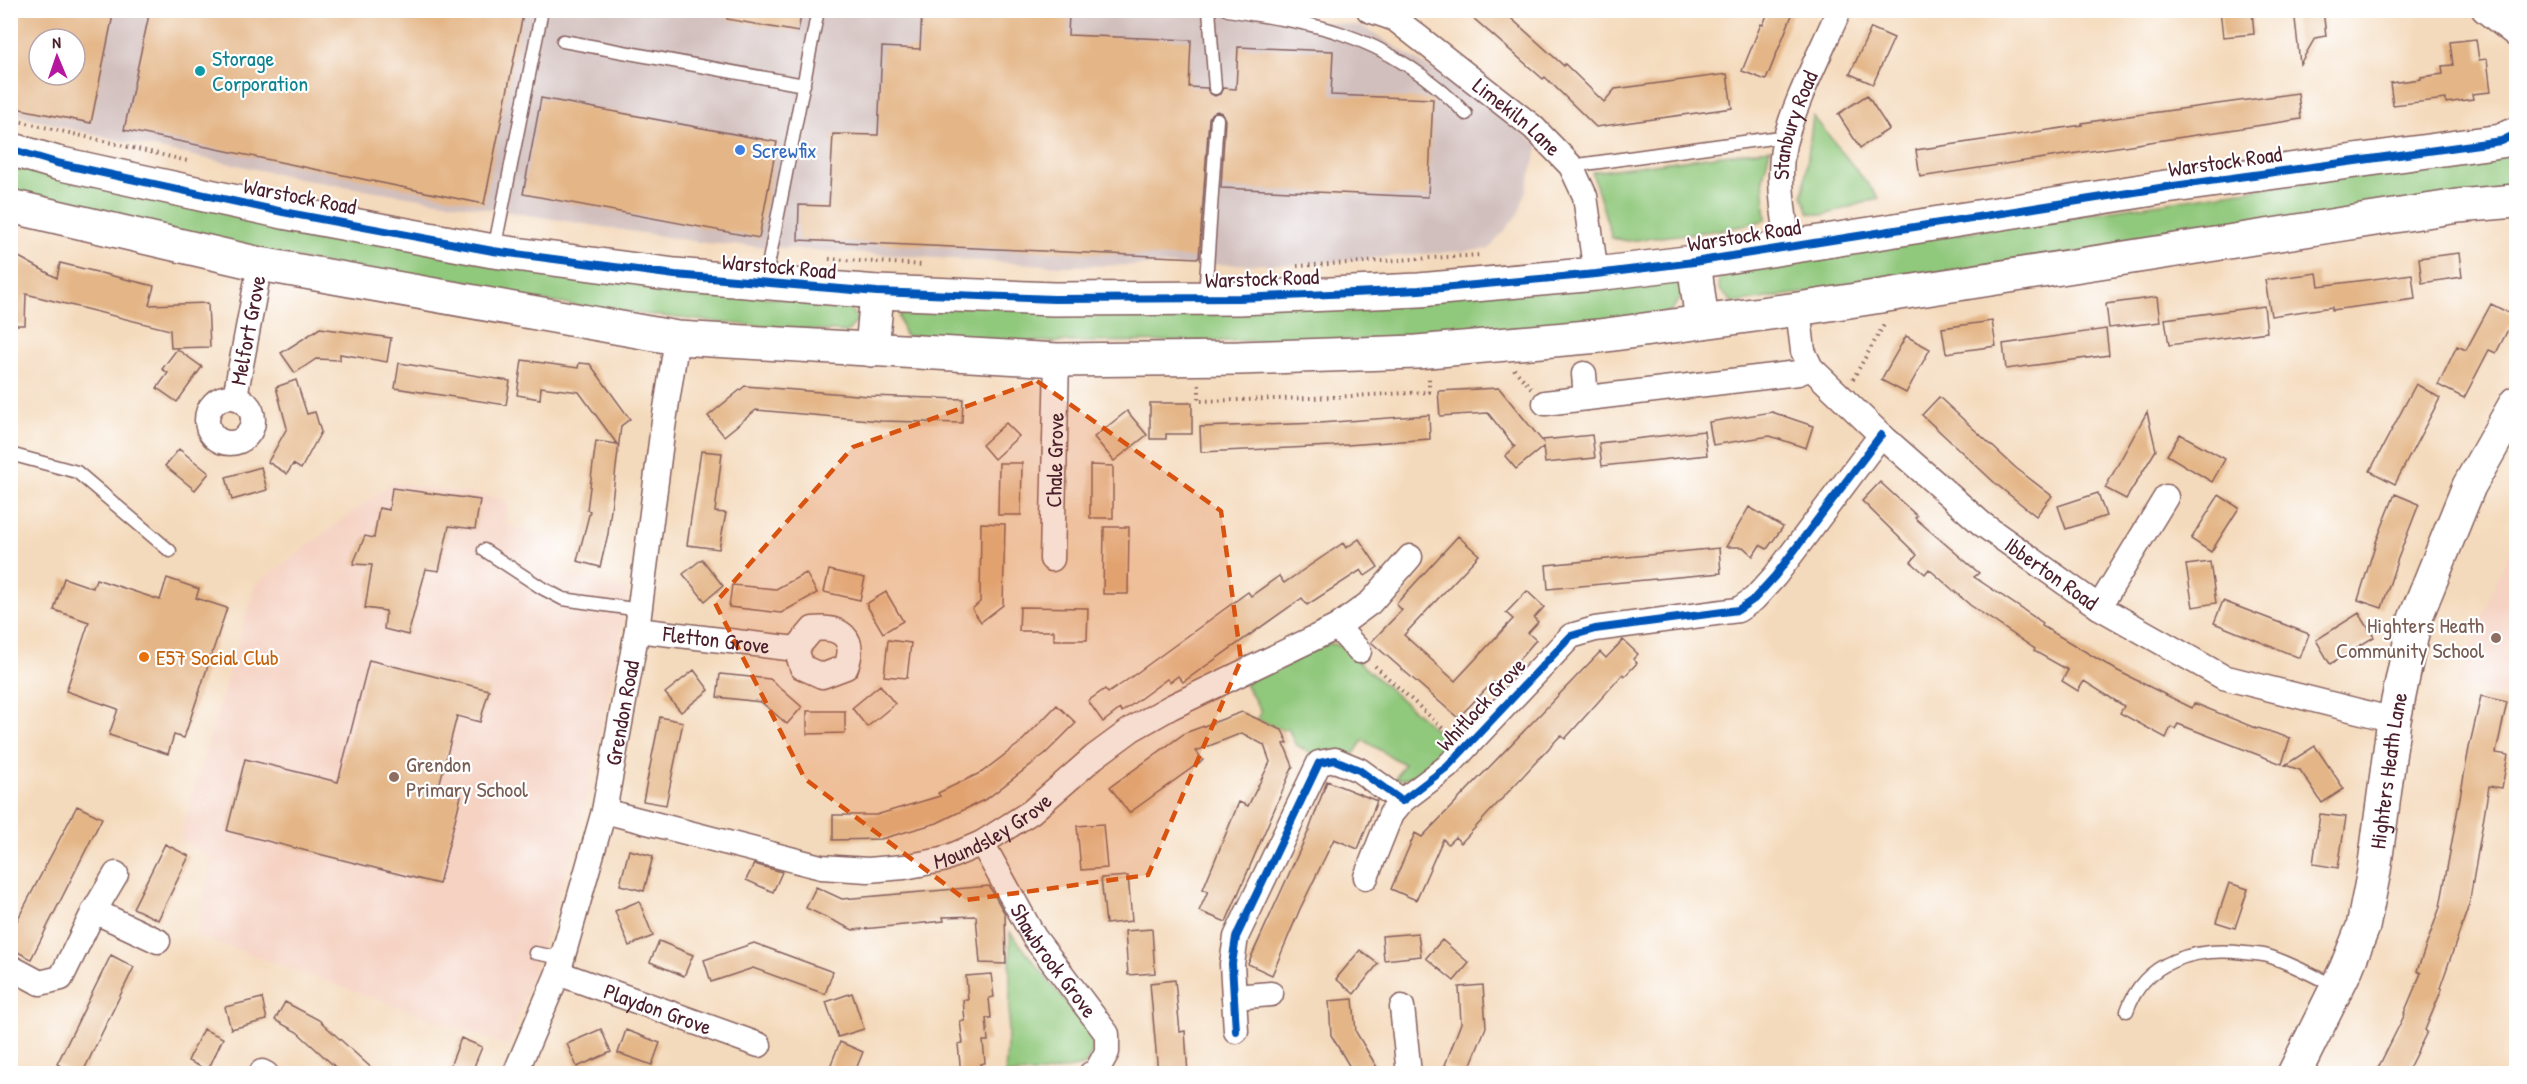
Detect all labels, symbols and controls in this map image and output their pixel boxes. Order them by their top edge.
north arrow [27,27,87,87]
text: N [52,31,62,53]
place label: Storage Corporation [212,43,308,98]
marker: Storage Corporation [193,64,207,78]
street label: Stanbury Road [1766,66,1825,180]
street label: Limekiln Lane [1467,71,1568,163]
place label: Screwfix [752,135,817,165]
street label: Warstock Road [2166,138,2284,184]
marker: Screwfix [733,143,747,157]
street label: Warstock Road [241,170,359,222]
street label: Warstock Road [1685,211,1803,259]
street label: Warstock Road [721,246,838,286]
street label: Warstock Road [1204,261,1320,295]
street label: Melfort Grove [223,273,273,388]
street label: Chale Grove [1038,412,1071,508]
street label: Ibberton Road [1999,530,2105,617]
place label: Highters Heath Community School [2336,610,2484,665]
street label: Fletton Grove [660,618,772,661]
marker: Highters Heath Community School [2489,631,2503,645]
place label: E57 Social Club [156,642,279,672]
marker: E57 Social Club [137,650,151,664]
street label: Whitlock Grove [1430,650,1532,757]
street label: Grendon Road [598,657,646,768]
street label: Highters Heath Lane [2362,689,2414,851]
place label: Grendon Primary School [406,749,528,804]
marker: Grendon Primary School [387,770,401,784]
street label: Moundsley Grove [931,786,1058,876]
street label: Shawbrook Grove [1003,898,1105,1024]
street label: Playdon Grove [600,976,716,1042]

